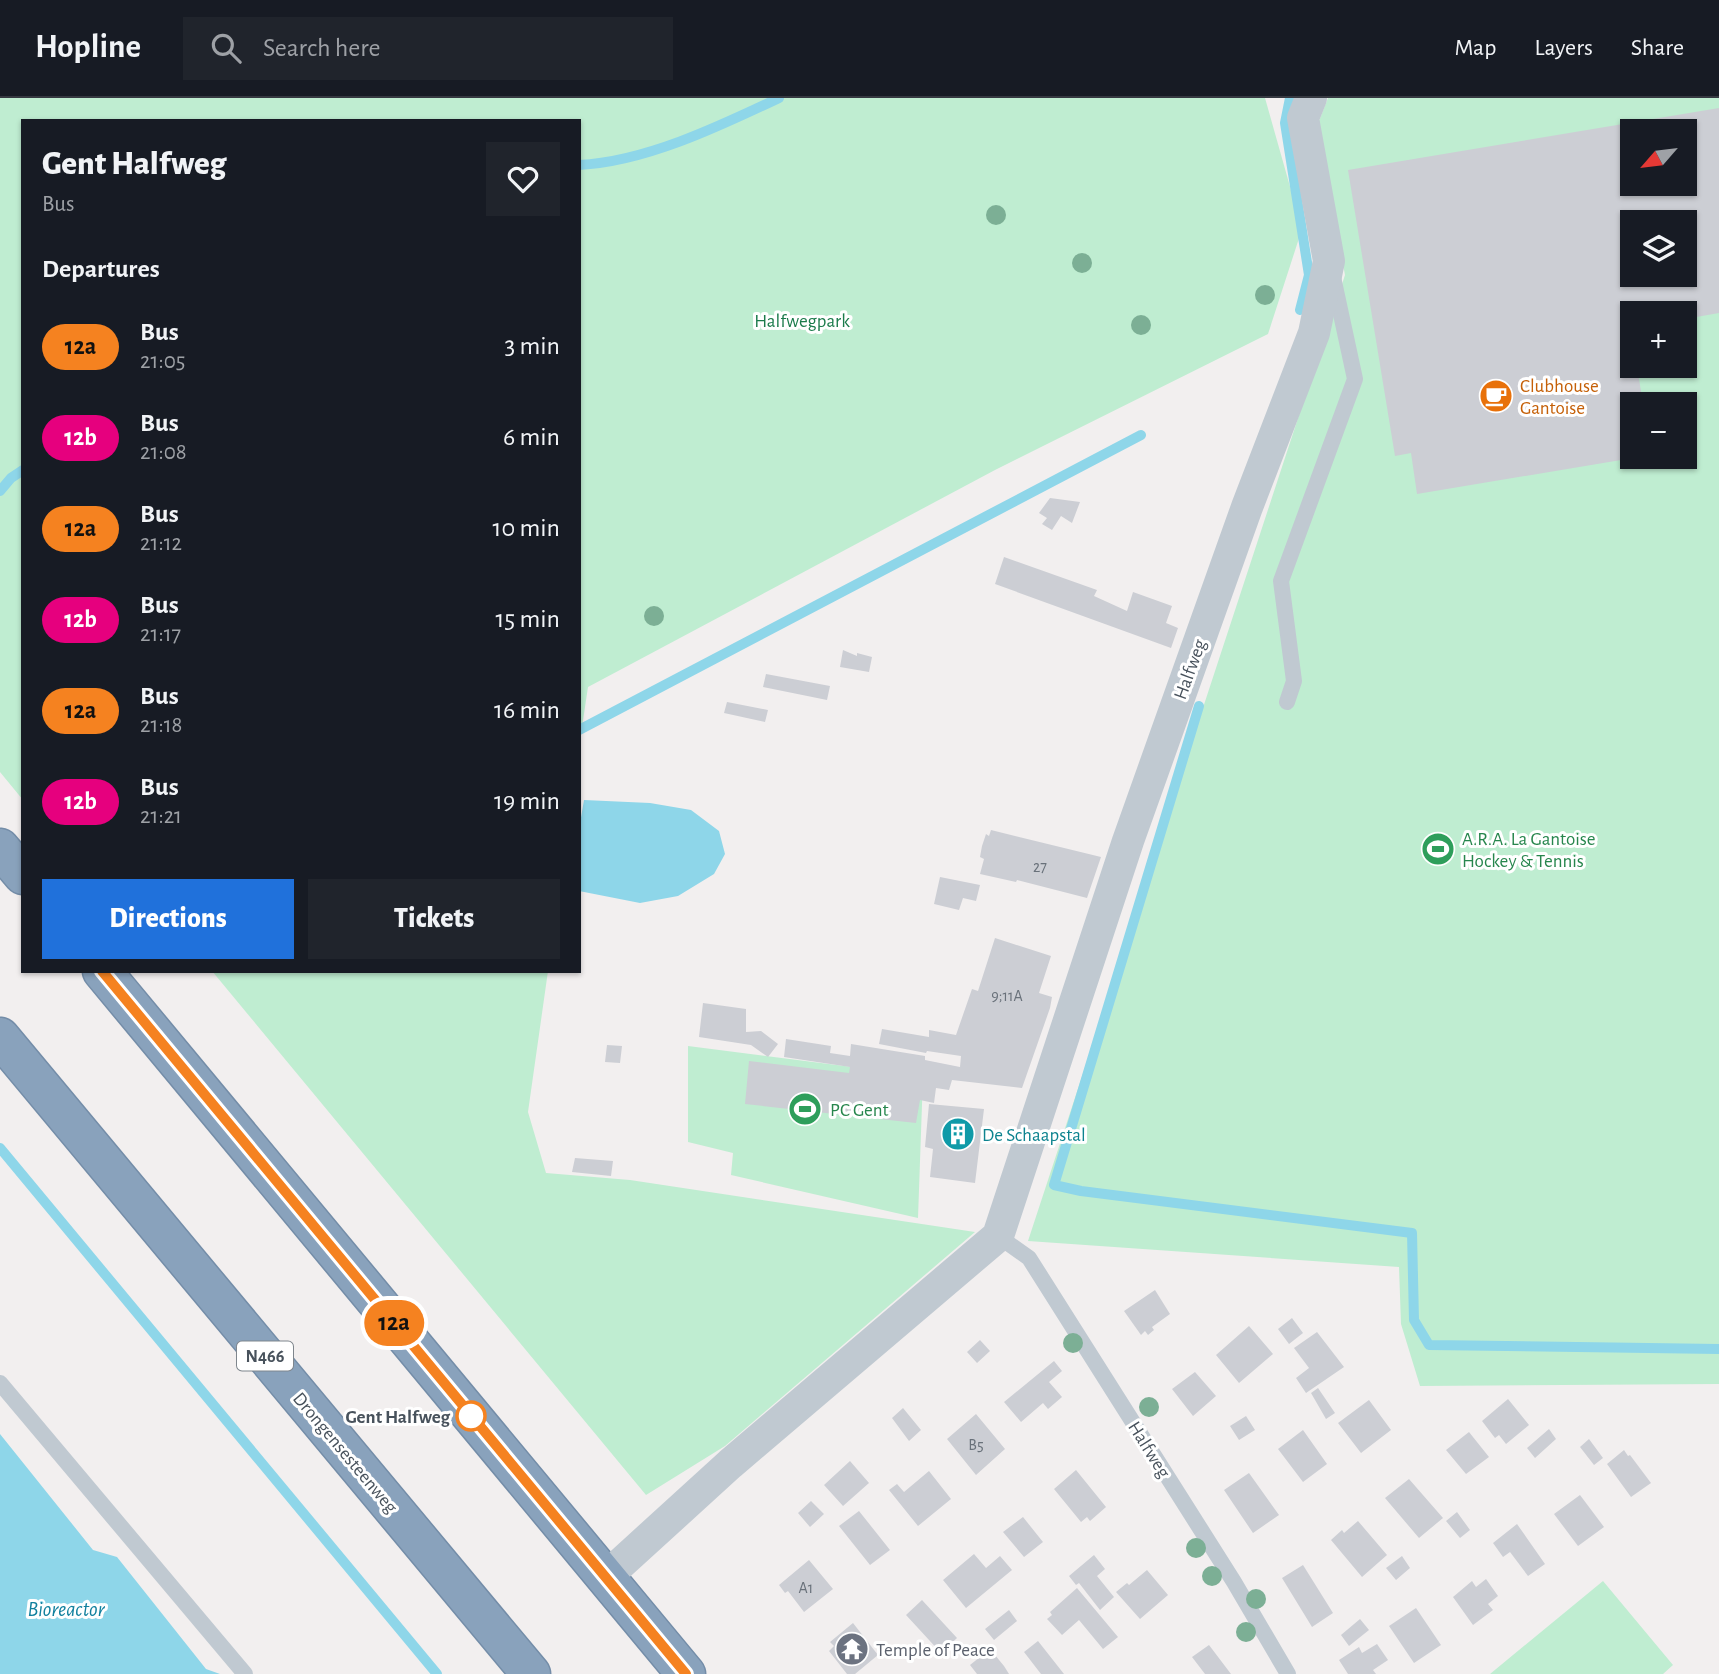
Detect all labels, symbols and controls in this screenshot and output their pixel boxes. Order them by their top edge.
search box [183,17,673,80]
icon: search [207,29,245,67]
text: Hopline [35,31,141,64]
text: Search here [263,35,381,61]
text: Map [1454,36,1496,60]
text: Layers [1534,36,1593,60]
text: Share [1631,36,1684,60]
north arrow [1620,119,1698,196]
map controls [1620,119,1697,469]
button: heart [486,142,560,216]
text: Gent Halfweg [42,148,226,181]
text: Bus [42,193,75,216]
button: layers [1620,210,1697,287]
text: Departures [42,256,160,282]
button: + [1620,301,1697,378]
park label: Halfwegpark [754,312,850,331]
text: Bus [140,319,179,345]
text: 3 min [504,333,560,359]
text: 12a [65,335,96,359]
text: 21:05 [140,350,185,373]
cafe icon: Clubhouse Gantoise [1477,377,1515,415]
place label: Clubhouse Gantoise [1520,377,1599,418]
button: − [1620,392,1697,469]
text: Bus [140,410,179,436]
text: 6 min [503,424,560,450]
text: 12b [64,426,97,450]
text: 21:08 [140,441,187,464]
text: Bus [140,501,179,527]
text: 10 min [493,515,560,541]
text: 12a [65,517,96,541]
text: 21:12 [140,532,182,555]
text: Bus [140,592,179,618]
text: 15 min [495,606,560,632]
text: 12b [64,608,97,632]
text: 21:17 [140,623,181,646]
street label: Halfweg [1171,636,1210,702]
text: Bus [140,683,179,709]
text: 16 min [494,697,560,723]
text: 12a [65,699,96,723]
text: 21:18 [140,714,182,737]
text: Bus [140,774,179,800]
text: 19 min [494,788,560,814]
text: 12b [64,790,97,814]
text: 21:21 [140,805,182,828]
sports icon: A.R.A. La Gantoise Hockey & Tennis [1419,830,1457,868]
place label: A.R.A. La Gantoise Hockey & Tennis [1462,830,1596,871]
house number: 27 [1033,859,1047,875]
button: Directions [42,879,294,959]
button: Tickets [308,879,560,959]
house number: 9;11A [991,988,1023,1004]
sports icon: PC Gent [786,1090,824,1128]
place label: PC Gent [830,1101,889,1120]
building icon: De Schaapstal [939,1115,977,1153]
place label: De Schaapstal [982,1126,1086,1145]
line badge: 12a [354,1300,434,1346]
text: 12a [378,1311,410,1335]
road number: N466 [237,1342,293,1371]
street label: Drongensesteenweg [289,1389,401,1518]
marker: Gent Halfweg [456,1401,486,1431]
place label: Gent Halfweg [346,1408,450,1427]
street label: Halfweg [1124,1418,1174,1482]
house number: B5 [968,1437,984,1453]
house number: A1 [799,1580,813,1596]
water label: Bioreactor [27,1599,106,1620]
temple icon: Temple of Peace [833,1630,871,1668]
place label: Temple of Peace [876,1641,995,1660]

